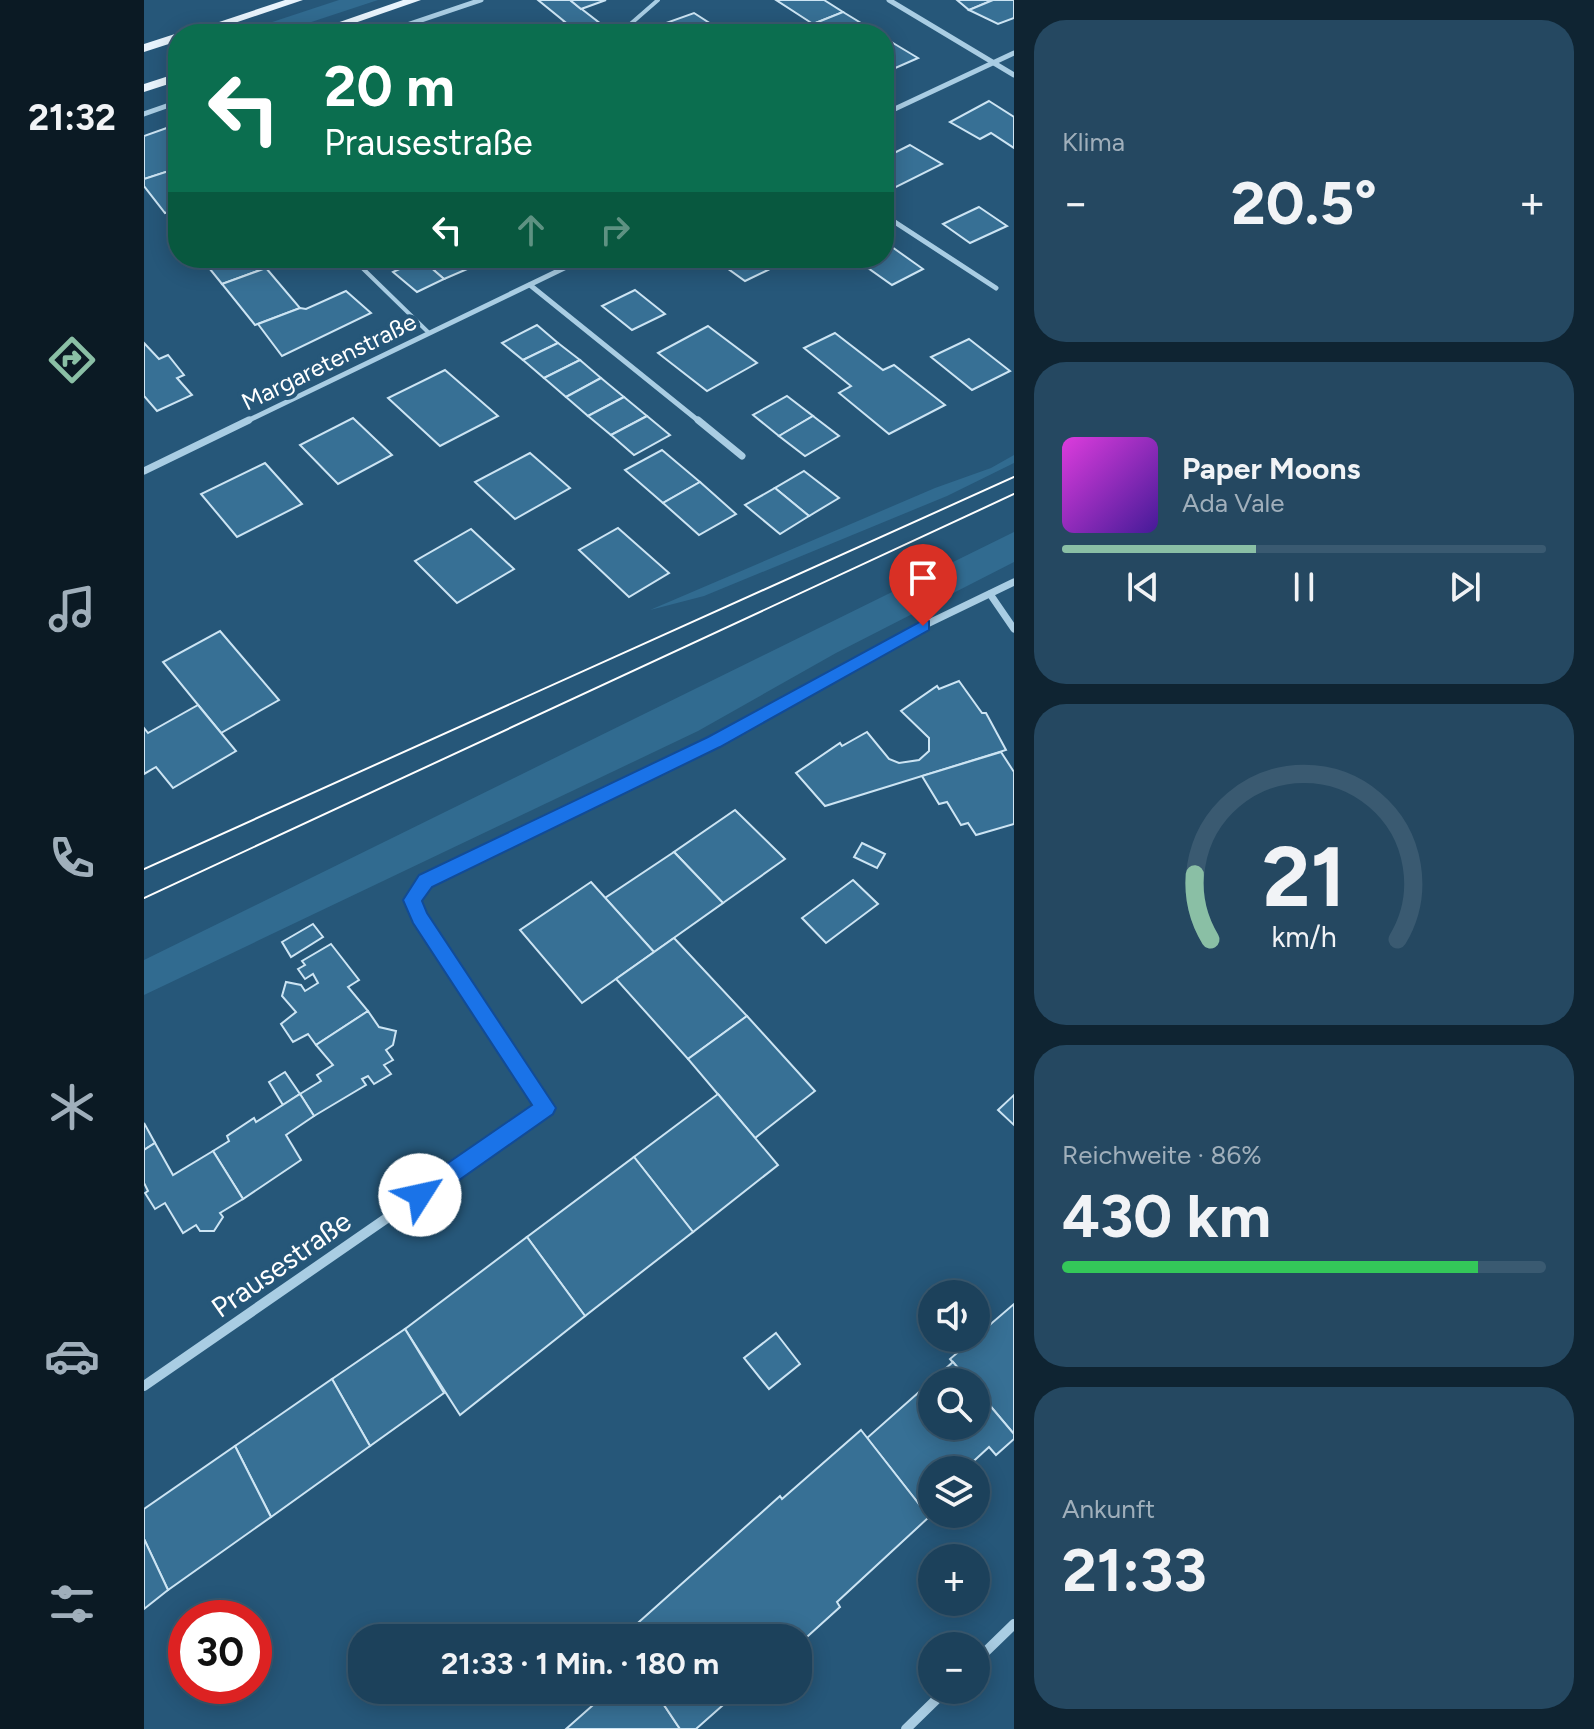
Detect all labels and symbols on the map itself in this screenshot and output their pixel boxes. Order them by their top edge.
street label: Margaretenstraße [237,307,421,416]
pin [889,544,957,626]
position arrow [378,1153,462,1237]
street label: Prausestraße [205,1204,357,1324]
speed limit sign: 30 [168,1600,272,1704]

